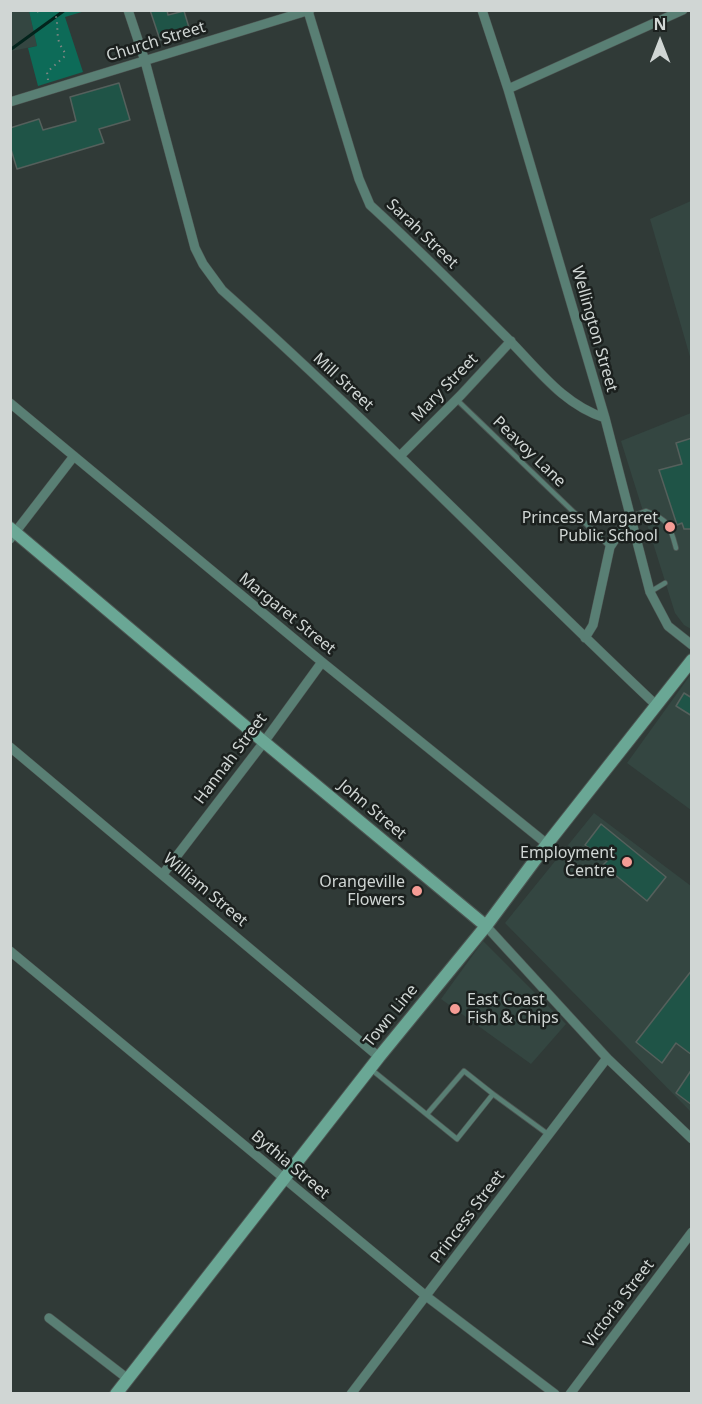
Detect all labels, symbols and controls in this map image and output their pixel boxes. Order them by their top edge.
north arrow [630,12,690,72]
text: N [653,13,667,35]
street label: Church Street [104,18,208,66]
street label: Sarah Street [382,195,462,273]
street label: Wellington Street [567,264,621,394]
street label: Mill Street [309,349,377,415]
street label: Mary Street [408,350,482,426]
street label: Peavoy Lane [489,413,569,491]
place label: Princess Margaret Public School [522,508,658,546]
marker: Princess Margaret Public School [663,520,677,534]
street label: Margaret Street [235,569,339,659]
street label: Hannah Street [191,710,271,808]
street label: John Street [334,776,410,844]
place label: Employment Centre [520,843,615,881]
street label: William Street [159,849,251,931]
marker: Employment Centre [620,855,634,869]
place label: Orangeville Flowers [319,872,405,910]
marker: Orangeville Flowers [410,884,424,898]
street label: Town Line [360,981,422,1051]
place label: East Coast Fish & Chips [467,990,559,1028]
marker: East Coast Fish & Chips [448,1002,462,1016]
street label: Bythia Street [247,1127,333,1203]
street label: Princess Street [427,1167,509,1267]
street label: Victoria Street [580,1256,658,1352]

